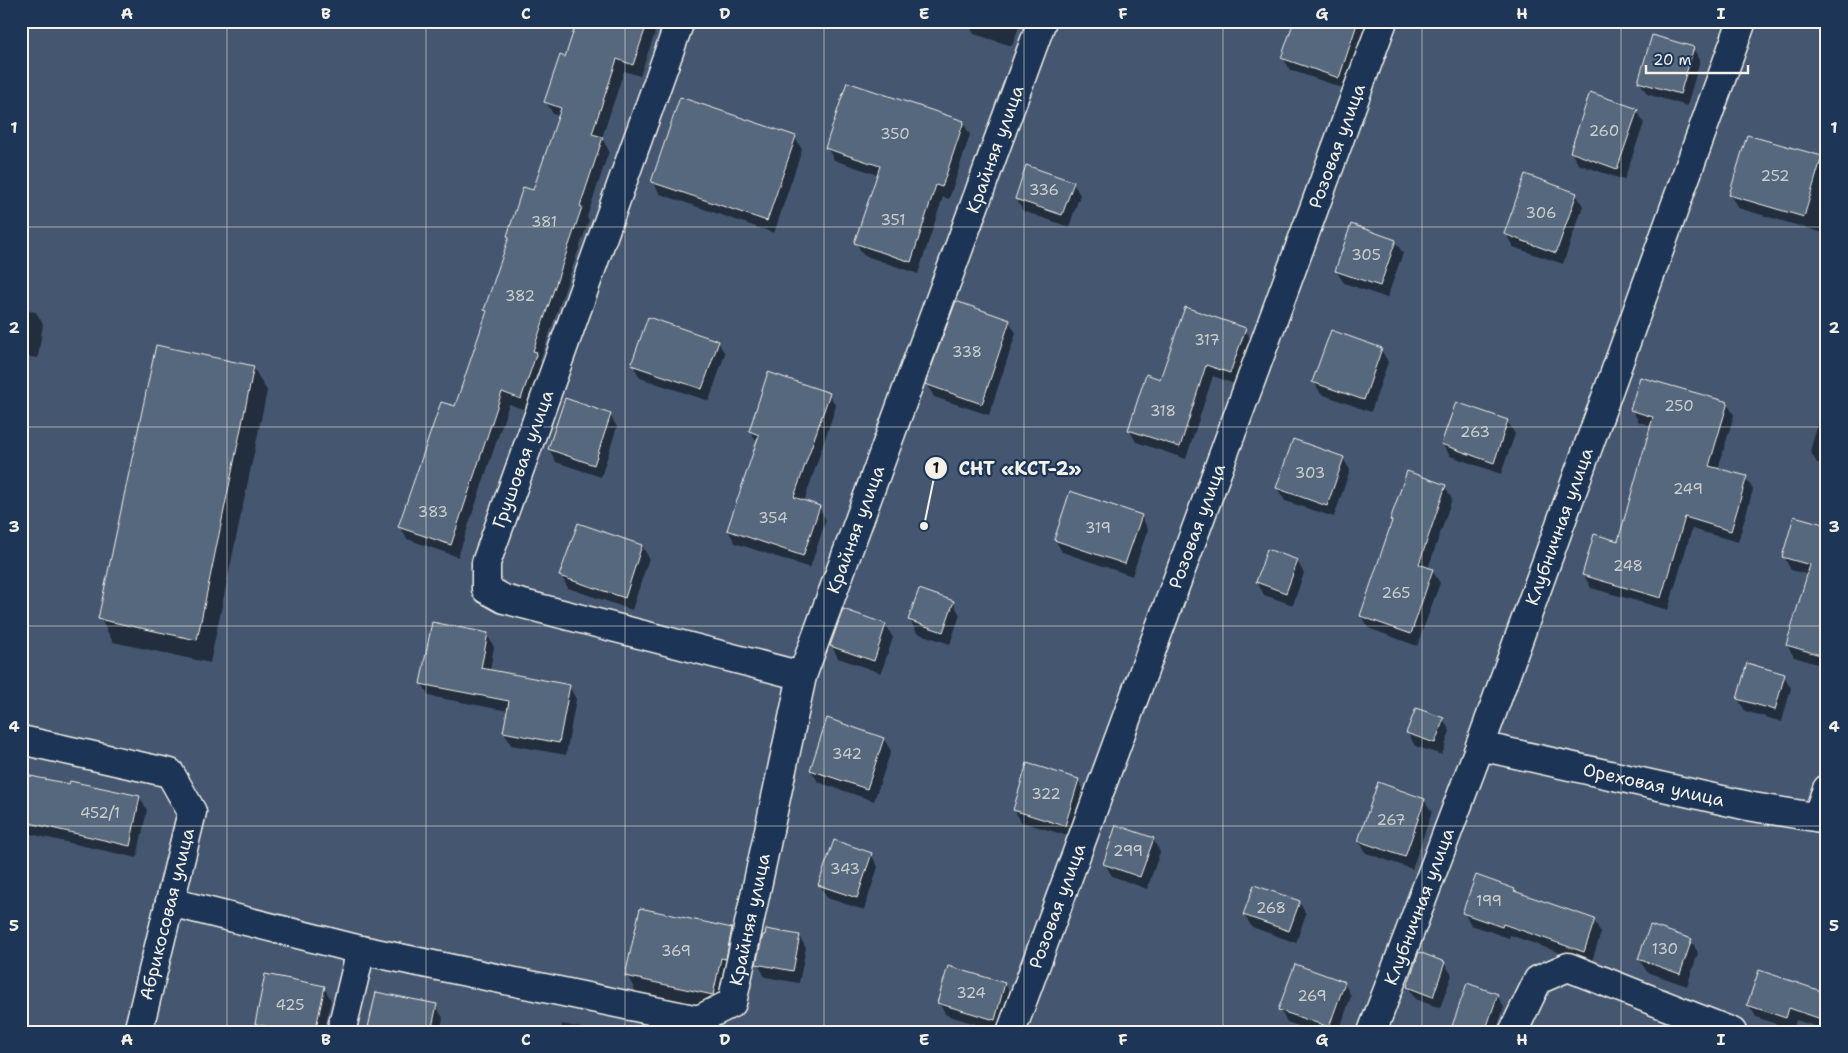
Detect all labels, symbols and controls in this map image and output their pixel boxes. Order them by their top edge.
text: A [121,3,133,24]
text: B [321,3,331,24]
text: C [521,3,531,24]
text: D [719,3,731,24]
text: E [919,3,929,24]
text: F [1118,3,1128,24]
text: G [1316,3,1329,24]
text: H [1516,3,1528,24]
text: I [1717,3,1726,24]
scale bar [1646,42,1748,74]
text: 20 m [1653,50,1692,70]
street label: Розовая улица [1303,80,1371,212]
street label: Крайняя улица [961,82,1029,217]
text: 1 [10,117,18,138]
text: 1 [1830,117,1838,138]
house number: 260 [1589,121,1619,141]
house number: 350 [880,124,910,144]
house number: 252 [1760,166,1790,186]
house number: 336 [1029,180,1059,200]
house number: 306 [1526,203,1556,223]
house number: 351 [881,210,905,230]
house number: 381 [531,212,557,232]
house number: 305 [1351,245,1381,265]
house number: 382 [505,286,535,306]
text: 2 [8,317,20,338]
text: 2 [1828,317,1840,338]
house number: 317 [1194,330,1220,350]
house number: 338 [952,342,982,362]
street label: Грушовая улица [487,387,559,531]
house number: 250 [1664,396,1694,416]
house number: 318 [1150,401,1176,421]
house number: 263 [1460,422,1490,442]
street label: Клубничная улица [1520,444,1599,609]
callout: СНТ «КСТ-2» [924,451,1092,485]
text: СНТ «КСТ-2» [959,456,1082,481]
text: 1 [933,458,940,478]
street label: Розовая улица [1163,460,1231,592]
street label: Крайняя улица [821,462,890,597]
house number: 303 [1295,463,1325,483]
house number: 249 [1673,479,1703,499]
house number: 383 [418,502,448,522]
house number: 354 [758,508,788,528]
text: 3 [8,516,20,537]
text: 3 [1828,516,1840,537]
house number: 319 [1085,518,1111,538]
house number: 248 [1613,556,1643,576]
house number: 265 [1382,583,1410,603]
text: 4 [8,716,20,737]
text: 4 [1828,716,1840,737]
house number: 342 [832,744,862,764]
street label: Ореховая улица [1581,757,1727,812]
house number: 322 [1031,784,1061,804]
house number: 452/1 [80,803,120,823]
house number: 267 [1376,810,1406,830]
street label: Абрикосовая улица [134,825,200,1003]
street label: Клубничная улица [1379,825,1460,989]
street label: Розовая улица [1023,840,1091,972]
house number: 299 [1113,841,1143,861]
street label: Крайняя улица [724,851,776,988]
house number: 343 [830,859,860,879]
house number: 199 [1476,891,1502,911]
house number: 268 [1256,898,1286,918]
text: 5 [9,915,19,936]
text: 5 [1829,915,1839,936]
house number: 130 [1652,939,1678,959]
house number: 369 [661,941,691,961]
house number: 324 [956,983,986,1003]
house number: 269 [1297,986,1327,1006]
house number: 425 [276,995,304,1015]
text: A [121,1029,133,1050]
text: B [321,1029,331,1050]
text: C [521,1029,531,1050]
text: D [719,1029,731,1050]
text: E [919,1029,929,1050]
text: F [1118,1029,1128,1050]
text: G [1316,1029,1329,1050]
text: H [1516,1029,1528,1050]
text: I [1717,1029,1726,1050]

